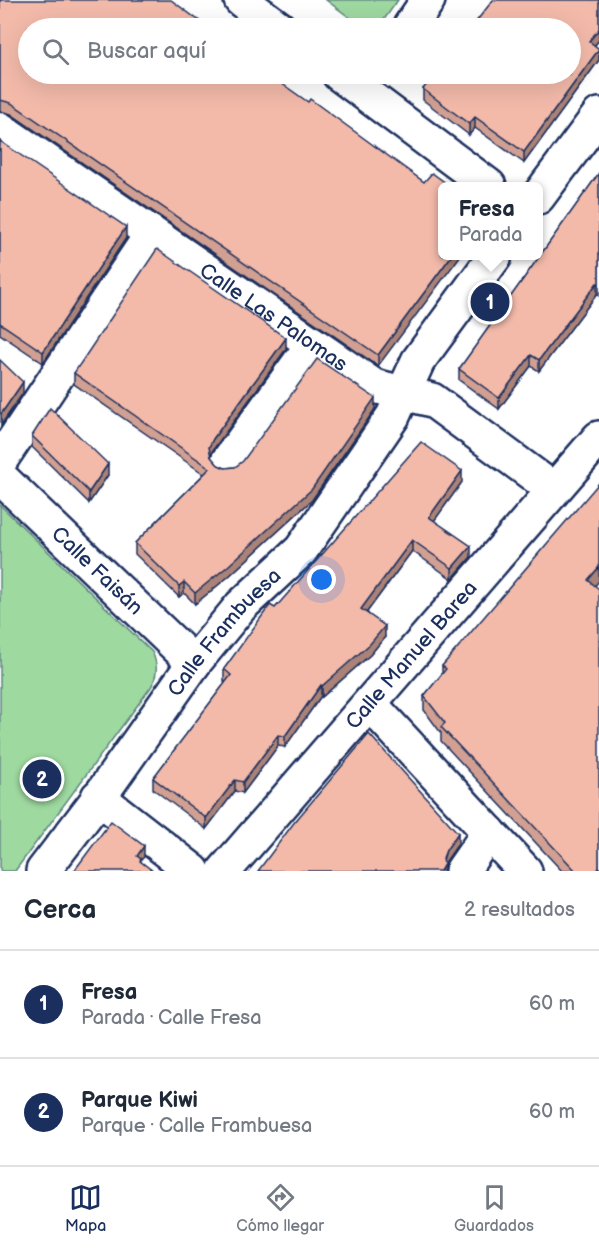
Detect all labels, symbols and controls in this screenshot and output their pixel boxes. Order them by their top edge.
search box [18,18,581,84]
icon: search [39,35,72,68]
text: Buscar aquí [87,38,206,65]
popup [438,182,543,260]
text: Fresa [458,196,515,223]
text: Parada [458,223,523,247]
street label: Calle Las Palomas [195,258,352,377]
pin: 1 [470,280,510,324]
street label: Calle Faisán [46,521,148,620]
street label: Calle Frambuesa [162,563,286,701]
your location [307,565,336,594]
street label: Calle Manuel Barea [341,576,483,734]
pin: 2 [22,756,62,802]
text: Cerca [24,895,96,926]
text: 2 resultados [464,898,575,922]
text: Fresa [81,979,137,1006]
text: 1 [39,992,48,1016]
text: 60 m [529,992,575,1016]
text: Parada · Calle Fresa [81,1006,261,1030]
text: Parque Kiwi [81,1087,198,1114]
text: 2 [38,1100,49,1124]
text: 60 m [529,1100,575,1124]
text: Parque · Calle Frambuesa [81,1114,312,1138]
tab: Mapa [65,1181,106,1236]
tab: Cómo llegar [236,1181,324,1236]
tab: Guardados [454,1181,534,1236]

